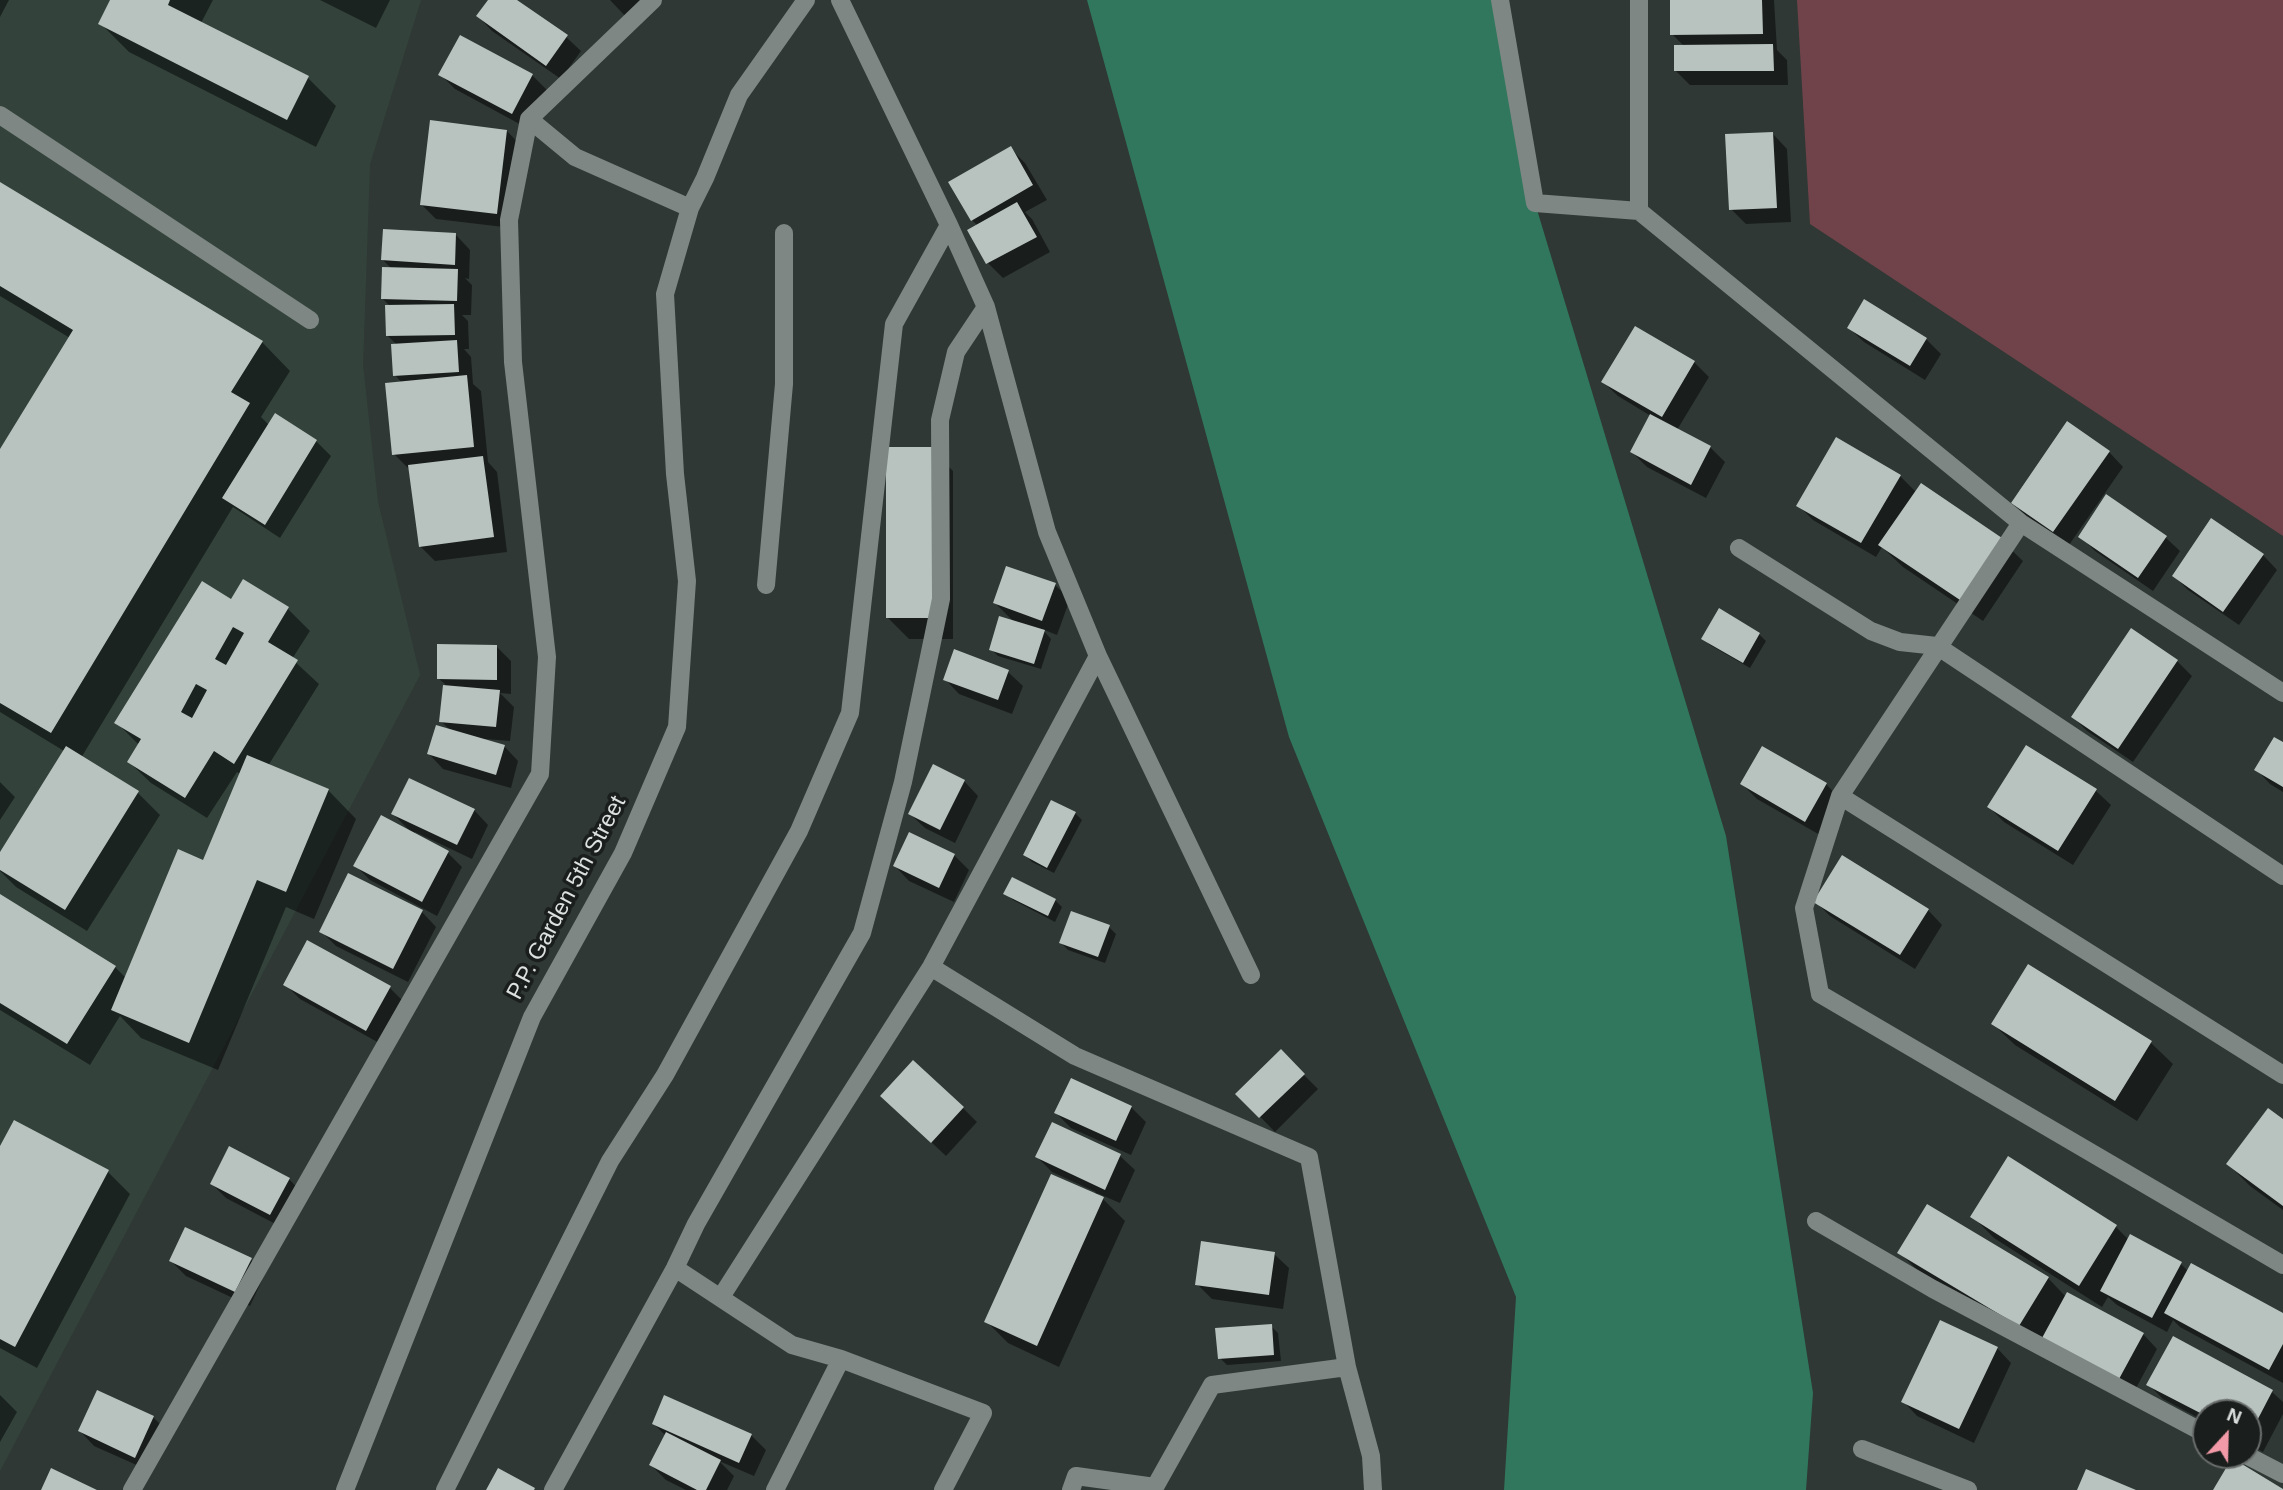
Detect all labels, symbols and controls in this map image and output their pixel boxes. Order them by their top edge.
street label: P.P. Garden 5th Street [502,791,632,1005]
north arrow [2192,1399,2262,1469]
text: N [2224,1404,2245,1428]

